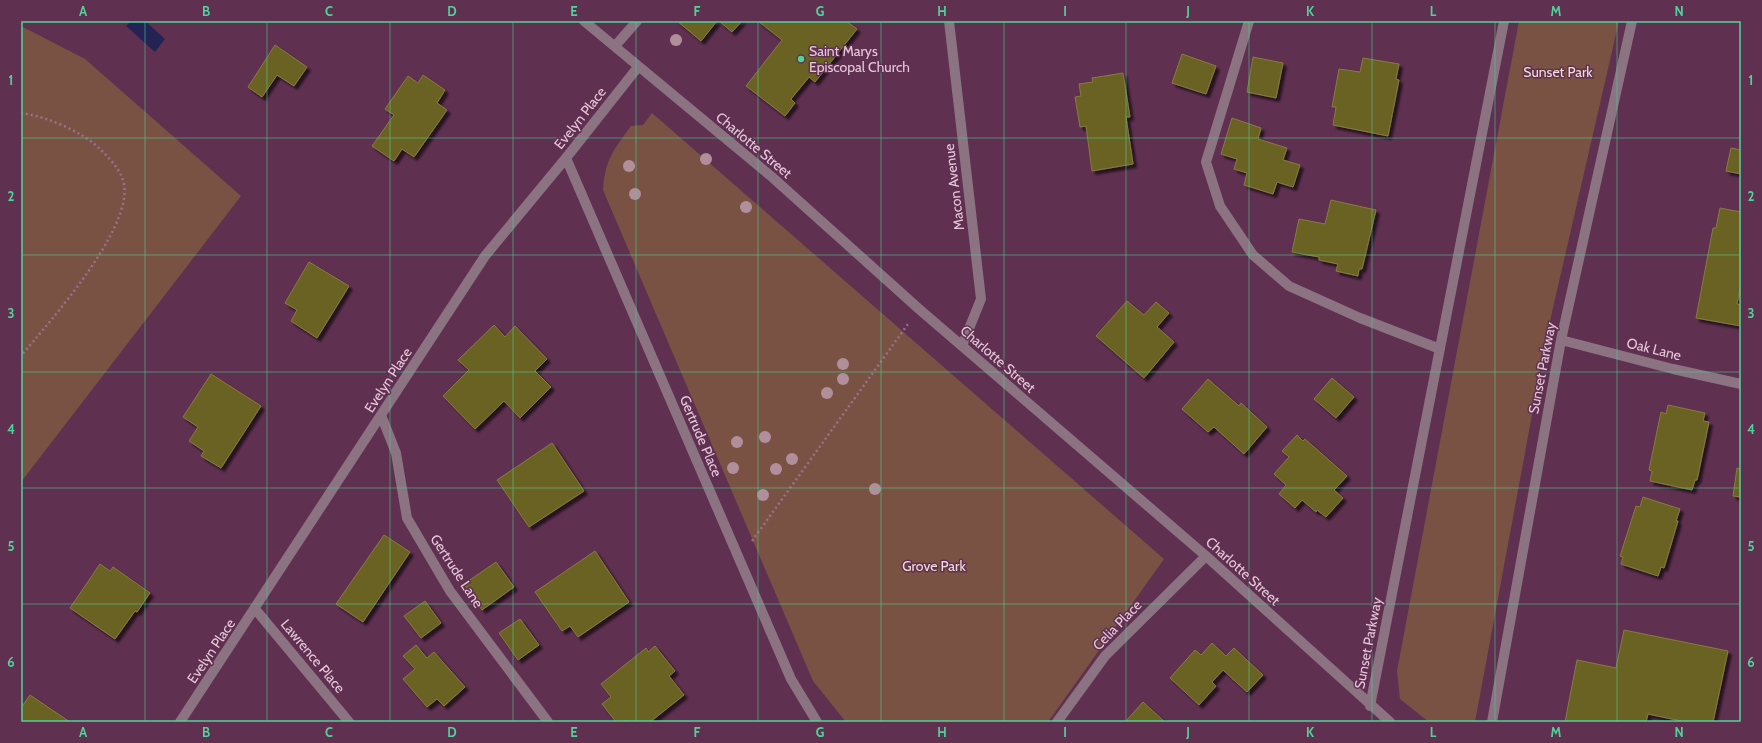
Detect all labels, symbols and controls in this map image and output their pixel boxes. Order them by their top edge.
text: A [79,3,88,19]
text: B [202,3,210,19]
text: C [325,3,333,19]
text: D [447,3,457,19]
text: E [570,3,578,19]
text: F [694,3,701,19]
text: G [816,3,825,19]
text: H [937,3,947,19]
text: I [1063,3,1067,19]
text: J [1185,3,1190,19]
text: K [1306,3,1315,19]
text: L [1430,3,1437,19]
text: M [1551,3,1562,19]
text: N [1674,3,1684,19]
place label: Saint Marys Episcopal Church [809,42,910,76]
marker: Saint Marys Episcopal Church [796,54,806,64]
park label: Sunset Park [1523,63,1593,81]
text: 1 [9,72,13,88]
text: 1 [1749,72,1753,88]
street label: Evelyn Place [550,83,610,153]
street label: Charlotte Street [712,108,796,182]
street label: Macon Avenue [940,143,968,231]
text: 2 [8,188,15,204]
text: 2 [1748,188,1755,204]
text: 3 [7,305,15,321]
text: 3 [1747,305,1755,321]
street label: Charlotte Street [957,321,1040,397]
street label: Sunset Parkway [1524,321,1560,415]
street label: Oak Lane [1625,334,1683,364]
street label: Evelyn Place [360,344,416,416]
street label: Gertrude Place [676,392,726,480]
text: 4 [7,421,15,437]
text: 4 [1747,421,1755,437]
street label: Gertrude Lane [427,531,487,611]
street label: Charlotte Street [1202,533,1284,609]
text: 5 [8,538,15,554]
text: 5 [1748,538,1755,554]
park label: Grove Park [902,557,966,575]
street label: Celia Place [1089,596,1145,654]
street label: Sunset Parkway [1350,596,1386,690]
street label: Evelyn Place [183,615,239,687]
street label: Lawrence Place [277,615,349,697]
text: 6 [7,654,15,670]
text: 6 [1747,654,1755,670]
text: A [79,724,88,740]
text: B [202,724,210,740]
text: C [325,724,333,740]
text: D [447,724,457,740]
text: E [570,724,578,740]
text: F [694,724,701,740]
text: G [816,724,825,740]
text: H [937,724,947,740]
text: I [1063,724,1067,740]
text: J [1185,724,1190,740]
text: K [1306,724,1315,740]
text: L [1430,724,1437,740]
text: M [1551,724,1562,740]
text: N [1674,724,1684,740]

